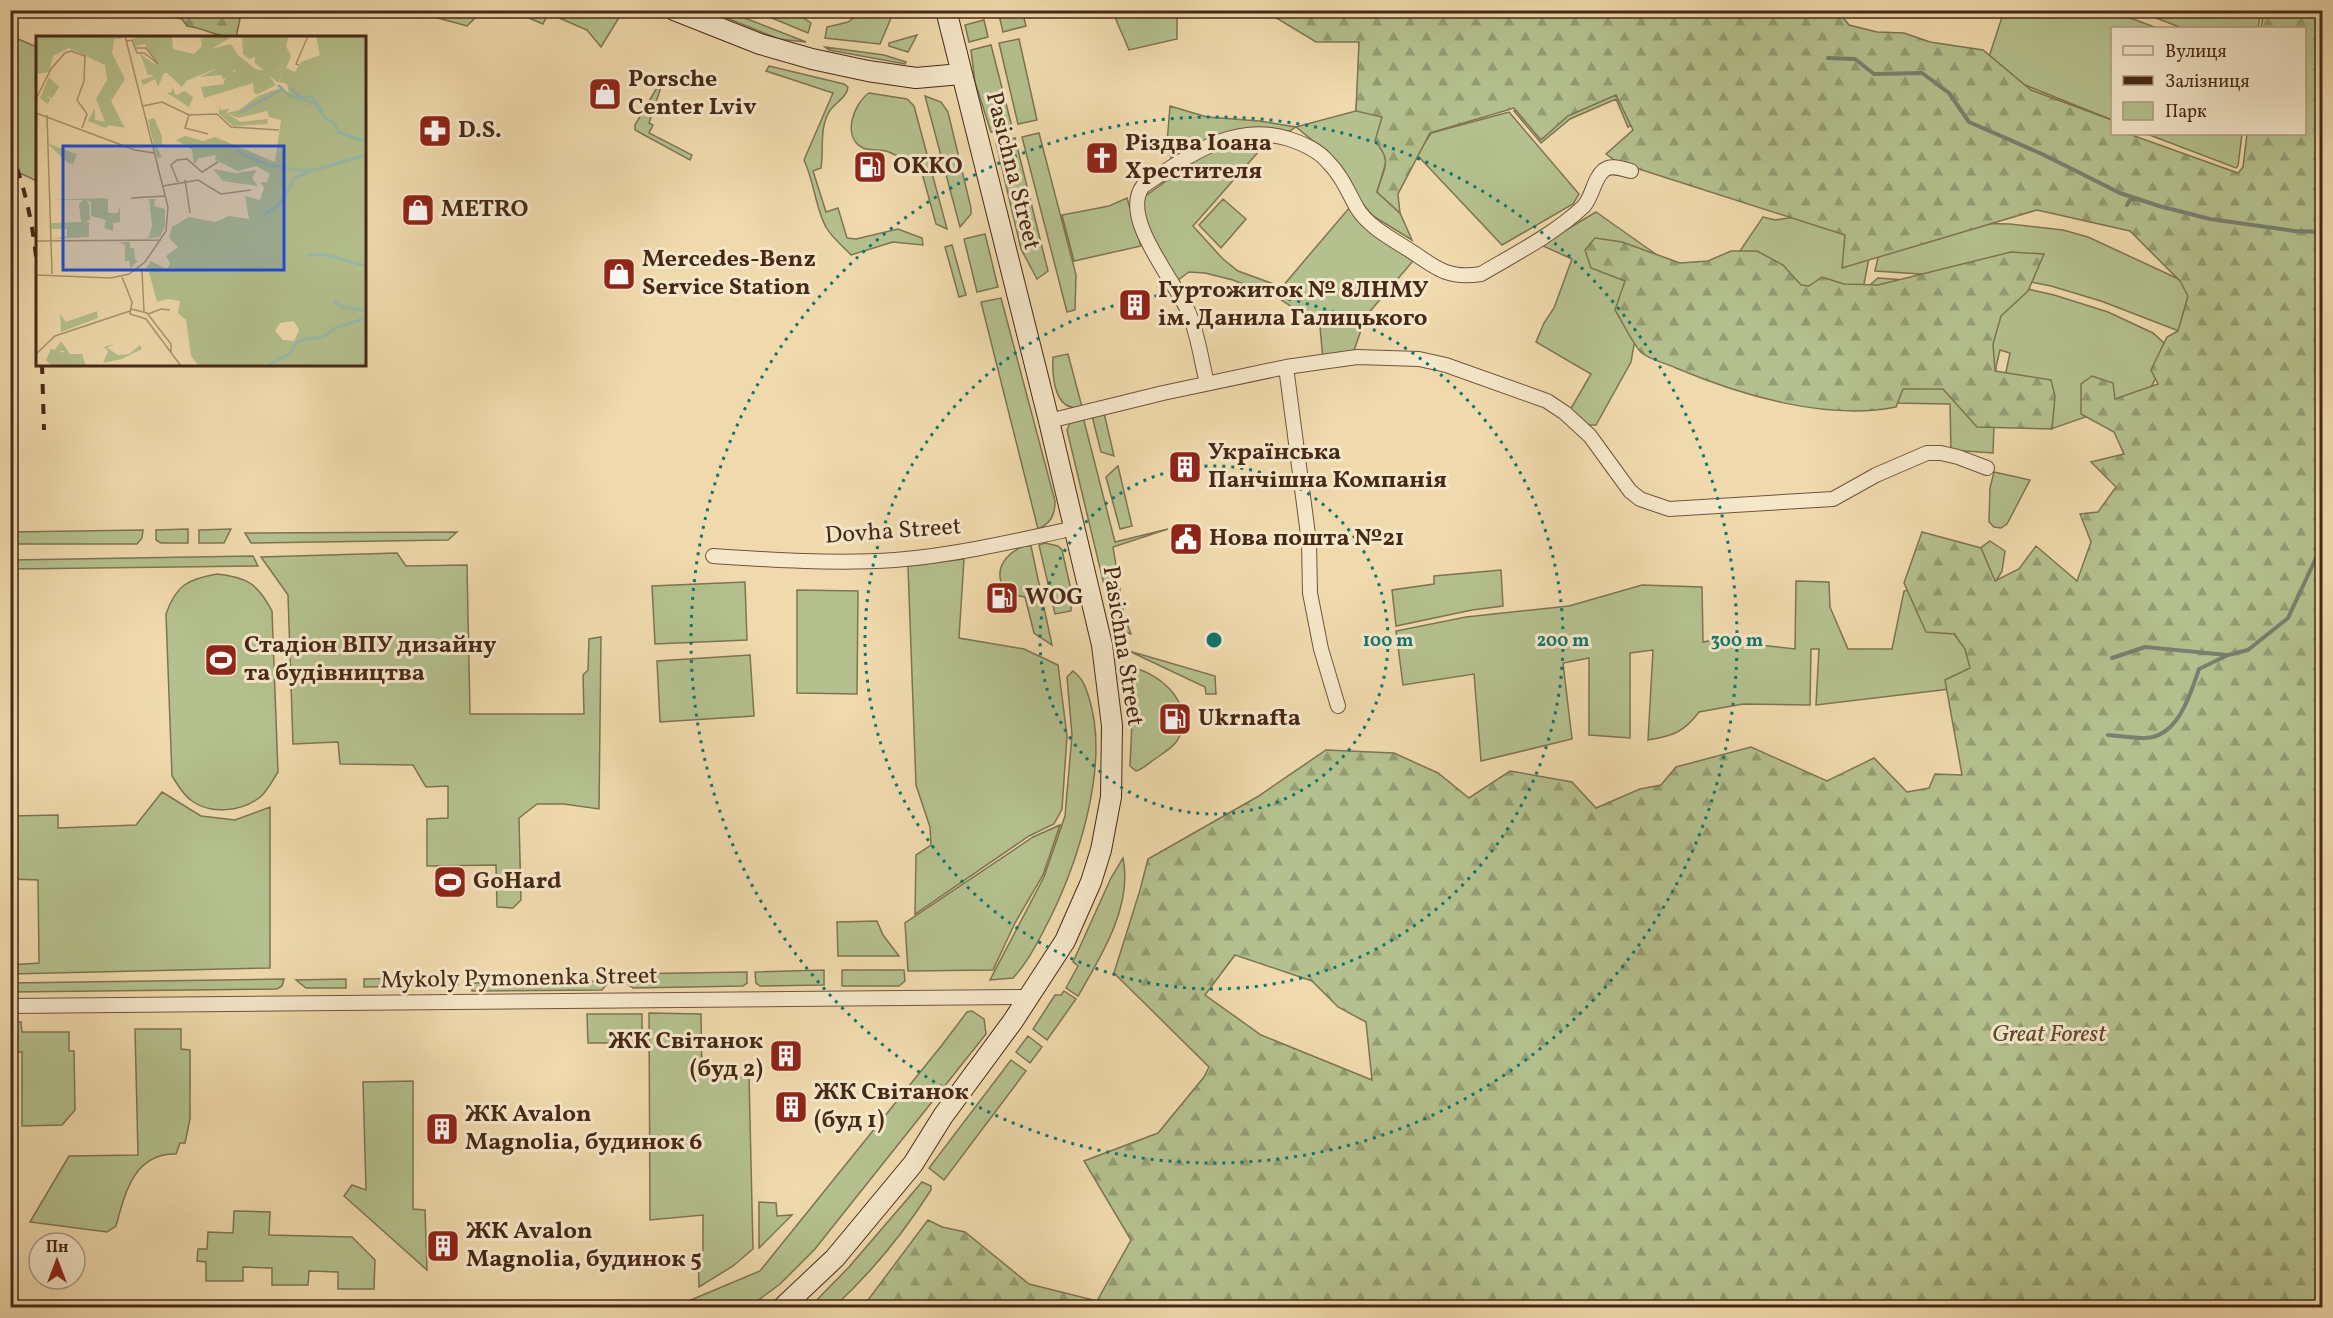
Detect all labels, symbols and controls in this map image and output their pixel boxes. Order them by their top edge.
legend [2111,27,2306,135]
inset map [36,36,366,366]
text: Вулиця [2165,40,2227,65]
place label: Porsche Center Lviv [628,63,757,125]
text: Залізниця [2165,70,2250,95]
shop icon: Porsche Center Lviv [587,76,623,112]
street label: Pasichna Street [976,88,1048,254]
text: Парк [2165,100,2207,125]
pharmacy icon: D.S. [417,113,453,149]
place label: D.S. [458,114,502,148]
place label: Різдва Іоана Хрестителя [1125,127,1272,189]
church icon: Різдва Іоана Хрестителя [1084,140,1120,176]
fuel station icon: OKKO [852,149,888,185]
place label: OKKO [893,150,963,184]
shop icon: METRO [400,192,436,228]
place label: METRO [441,193,529,227]
place label: Mercedes-Benz Service Station [642,243,816,305]
shop icon: Mercedes-Benz Service Station [601,256,637,292]
place label: Гуртожиток № 8ЛНМУ ім. Данила Галицького [1158,274,1429,336]
building icon: Гуртожиток № 8ЛНМУ ім. Данила Галицького [1117,287,1153,323]
place label: Українська Панчішна Компанія [1208,436,1447,498]
building icon: Українська Панчішна Компанія [1167,449,1203,485]
street label: Dovha Street [824,510,962,554]
public building icon: Нова пошта №21 [1168,521,1204,557]
place label: Нова пошта №21 [1209,522,1405,556]
street label: Pasichna Street [1093,563,1151,729]
fuel station icon: WOG [984,580,1020,616]
place label: WOG [1025,581,1084,615]
place label: Стадіон ВПУ дизайну та будівництва [244,629,497,691]
text: 100 m [1363,629,1413,654]
text: 200 m [1537,629,1589,654]
text: 300 m [1711,629,1763,654]
centre of rings [1204,630,1224,650]
sports icon: Стадіон ВПУ дизайну та будівництва [203,642,239,678]
fuel station icon: Ukrnafta [1157,701,1193,737]
place label: Ukrnafta [1198,702,1301,736]
sports icon: GoHard [432,864,468,900]
place label: GoHard [473,865,562,899]
street label: Mykoly Pymonenka Street [380,960,658,998]
park label: Great Forest [1992,1018,2107,1052]
place label: ЖК Світанок (буд 2) [608,1025,763,1087]
building icon: ЖК Світанок (буд 2) [768,1038,804,1074]
place label: ЖК Світанок (буд 1) [814,1076,969,1138]
building icon: ЖК Світанок (буд 1) [773,1089,809,1125]
place label: ЖК Avalon Magnolia, будинок 6 [465,1098,702,1160]
building icon: ЖК Avalon Magnolia, будинок 6 [424,1111,460,1147]
place label: ЖК Avalon Magnolia, будинок 5 [466,1215,702,1277]
building icon: ЖК Avalon Magnolia, будинок 5 [425,1228,461,1264]
north arrow [27,1231,87,1291]
text: Пн [46,1237,68,1259]

